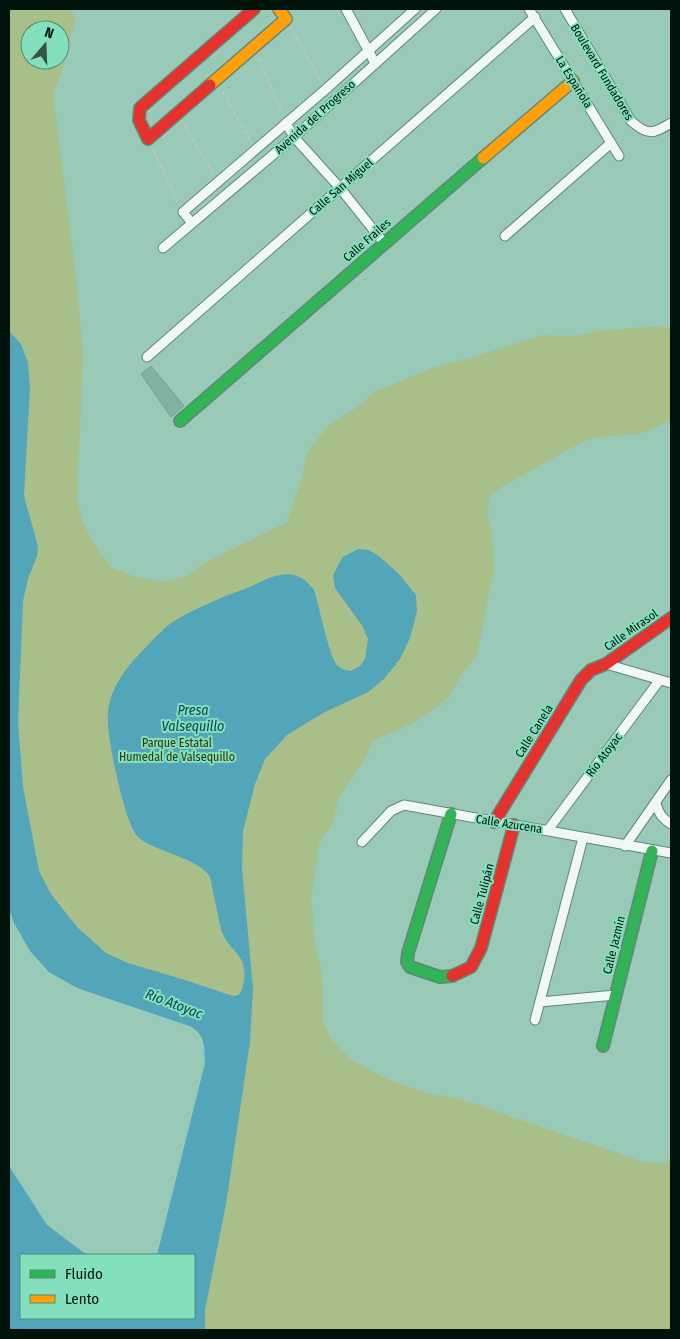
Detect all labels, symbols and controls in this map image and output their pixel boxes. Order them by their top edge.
north arrow [20,20,70,70]
street label: Boulevard Fundadores [568,21,636,123]
text: N [42,24,56,43]
street label: La Española [553,54,595,111]
street label: Avenida del Progreso [272,77,358,157]
street label: Calle San Miguel [306,155,376,219]
street label: Calle Frailes [340,216,394,264]
street label: Calle Mirasol [601,606,661,654]
water label: Presa Valsequillo [162,702,224,735]
street label: Calle Canela [512,702,556,760]
street label: Río Atoyac [583,730,625,780]
park label: Parque Estatal Humedal de Valsequillo [119,736,235,764]
street label: Calle Azucena [475,812,543,836]
street label: Calle Tulipán [467,862,497,926]
street label: Calle Jazmín [600,915,628,975]
water label: Río Atoyac [143,985,206,1023]
legend [20,1254,195,1319]
text: Fluido [65,1265,103,1283]
text: Lento [65,1290,99,1308]

